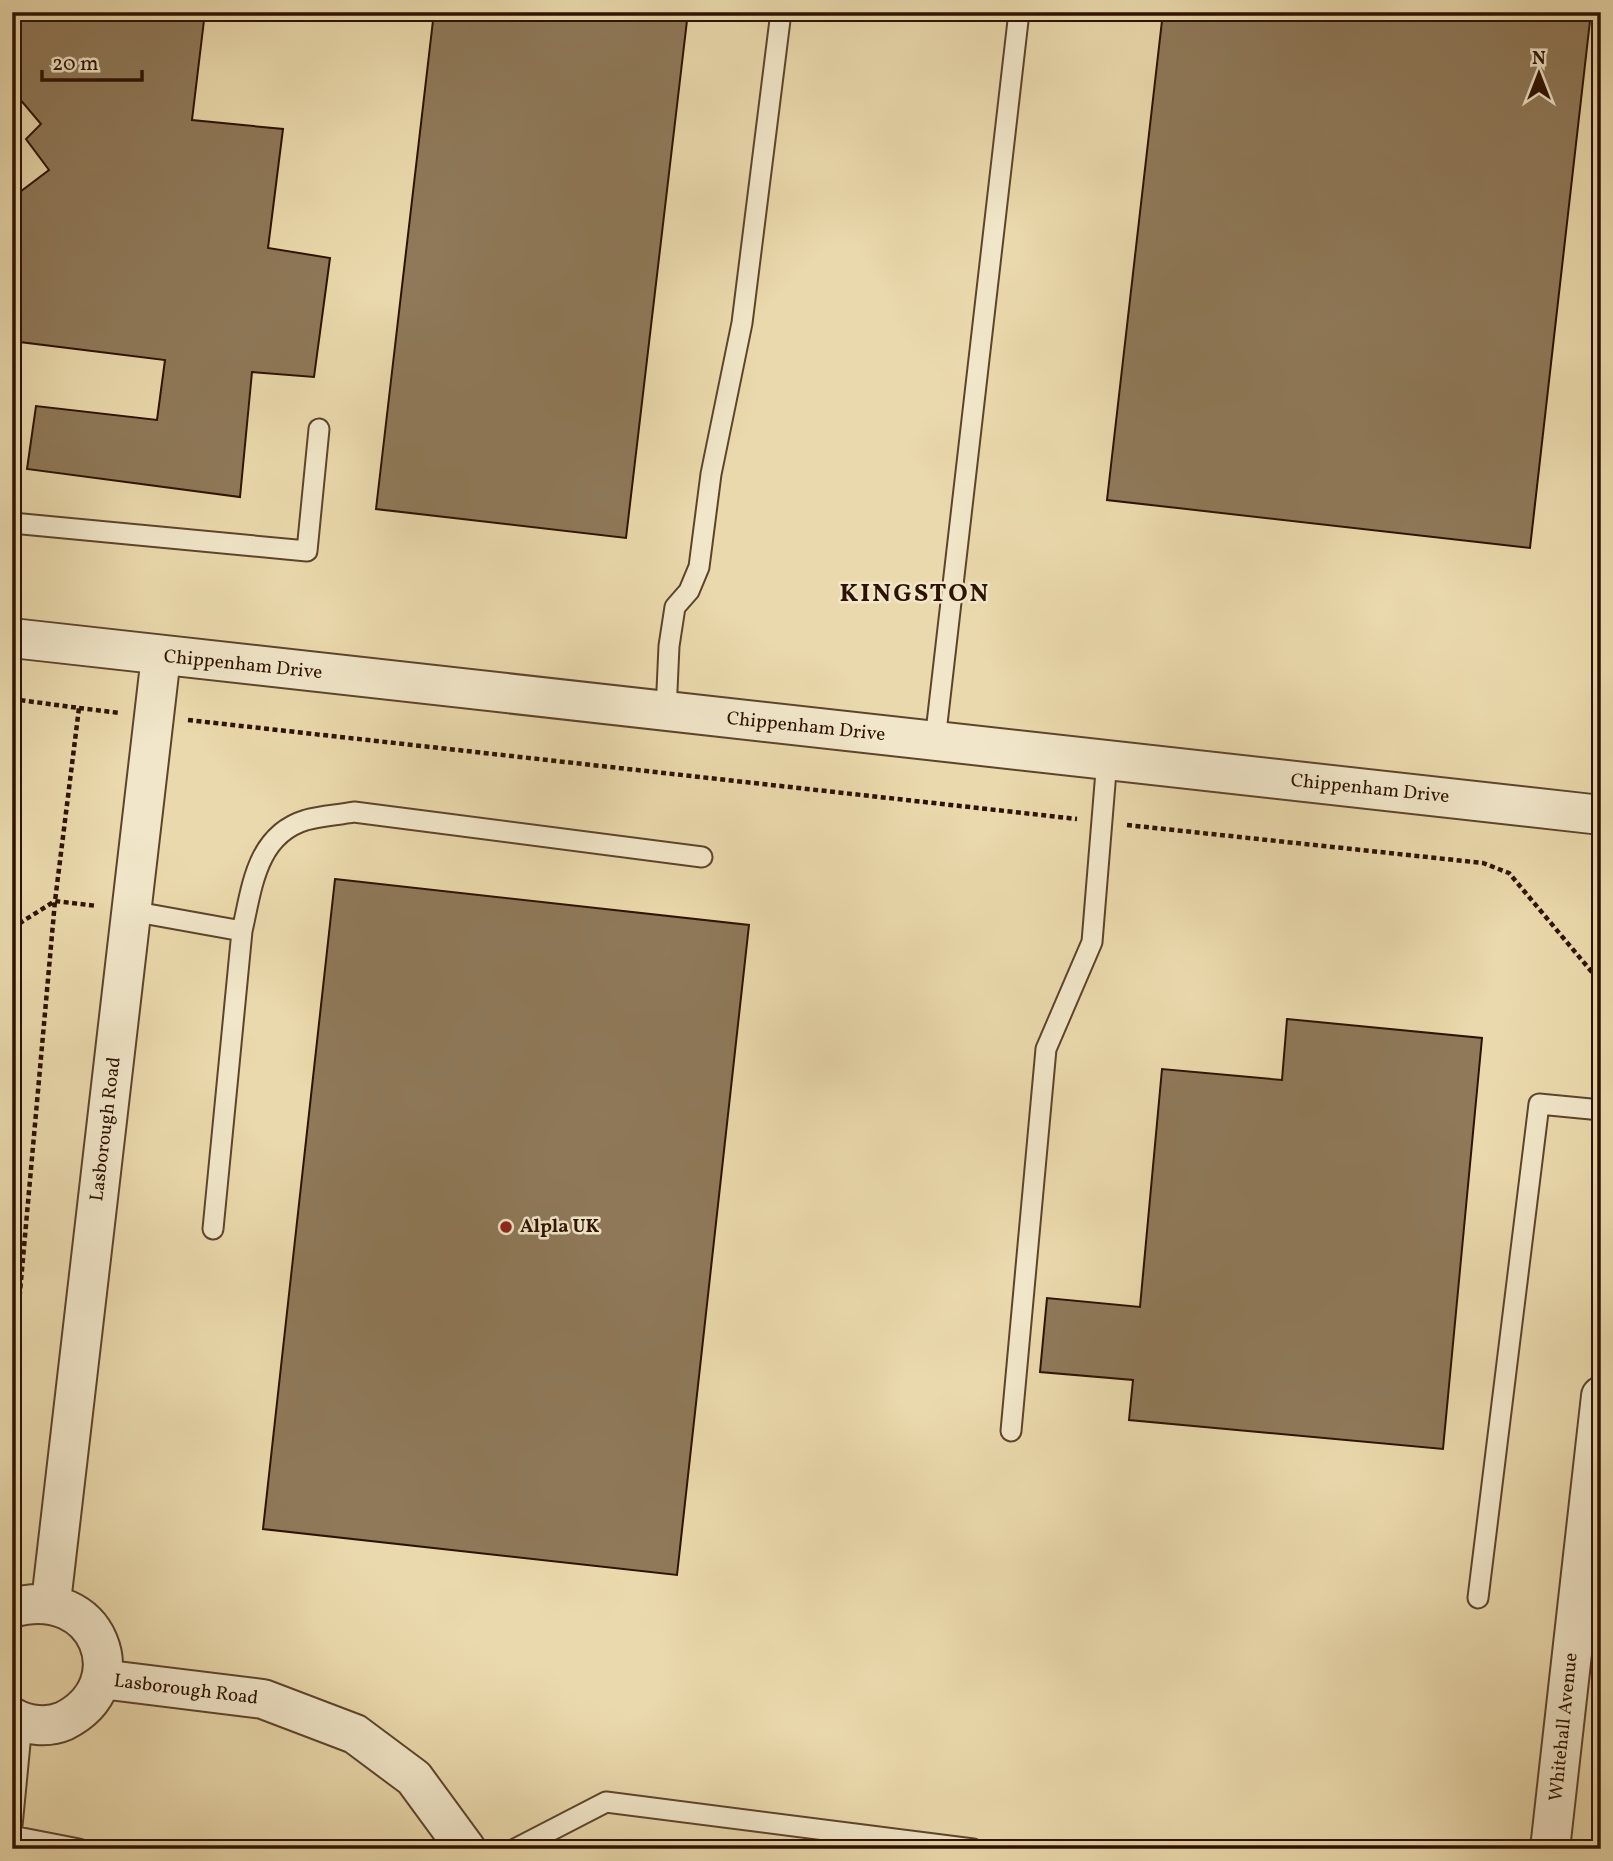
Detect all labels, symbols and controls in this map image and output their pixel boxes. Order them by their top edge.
scale bar [42,38,142,82]
north arrow [1504,38,1574,108]
text: N [1532,46,1546,72]
text: 20 m [52,50,98,79]
district label: KINGSTON [840,576,990,612]
street label: Chippenham Drive [162,644,324,686]
street label: Chippenham Drive [725,706,887,748]
street label: Chippenham Drive [1289,768,1451,810]
street label: Lasborough Road [84,1055,128,1203]
place label: Alpla UK [520,1214,600,1240]
marker: Alpla UK [498,1219,514,1235]
street label: Whitehall Avenue [1543,1651,1585,1803]
street label: Lasborough Road [112,1668,260,1712]

